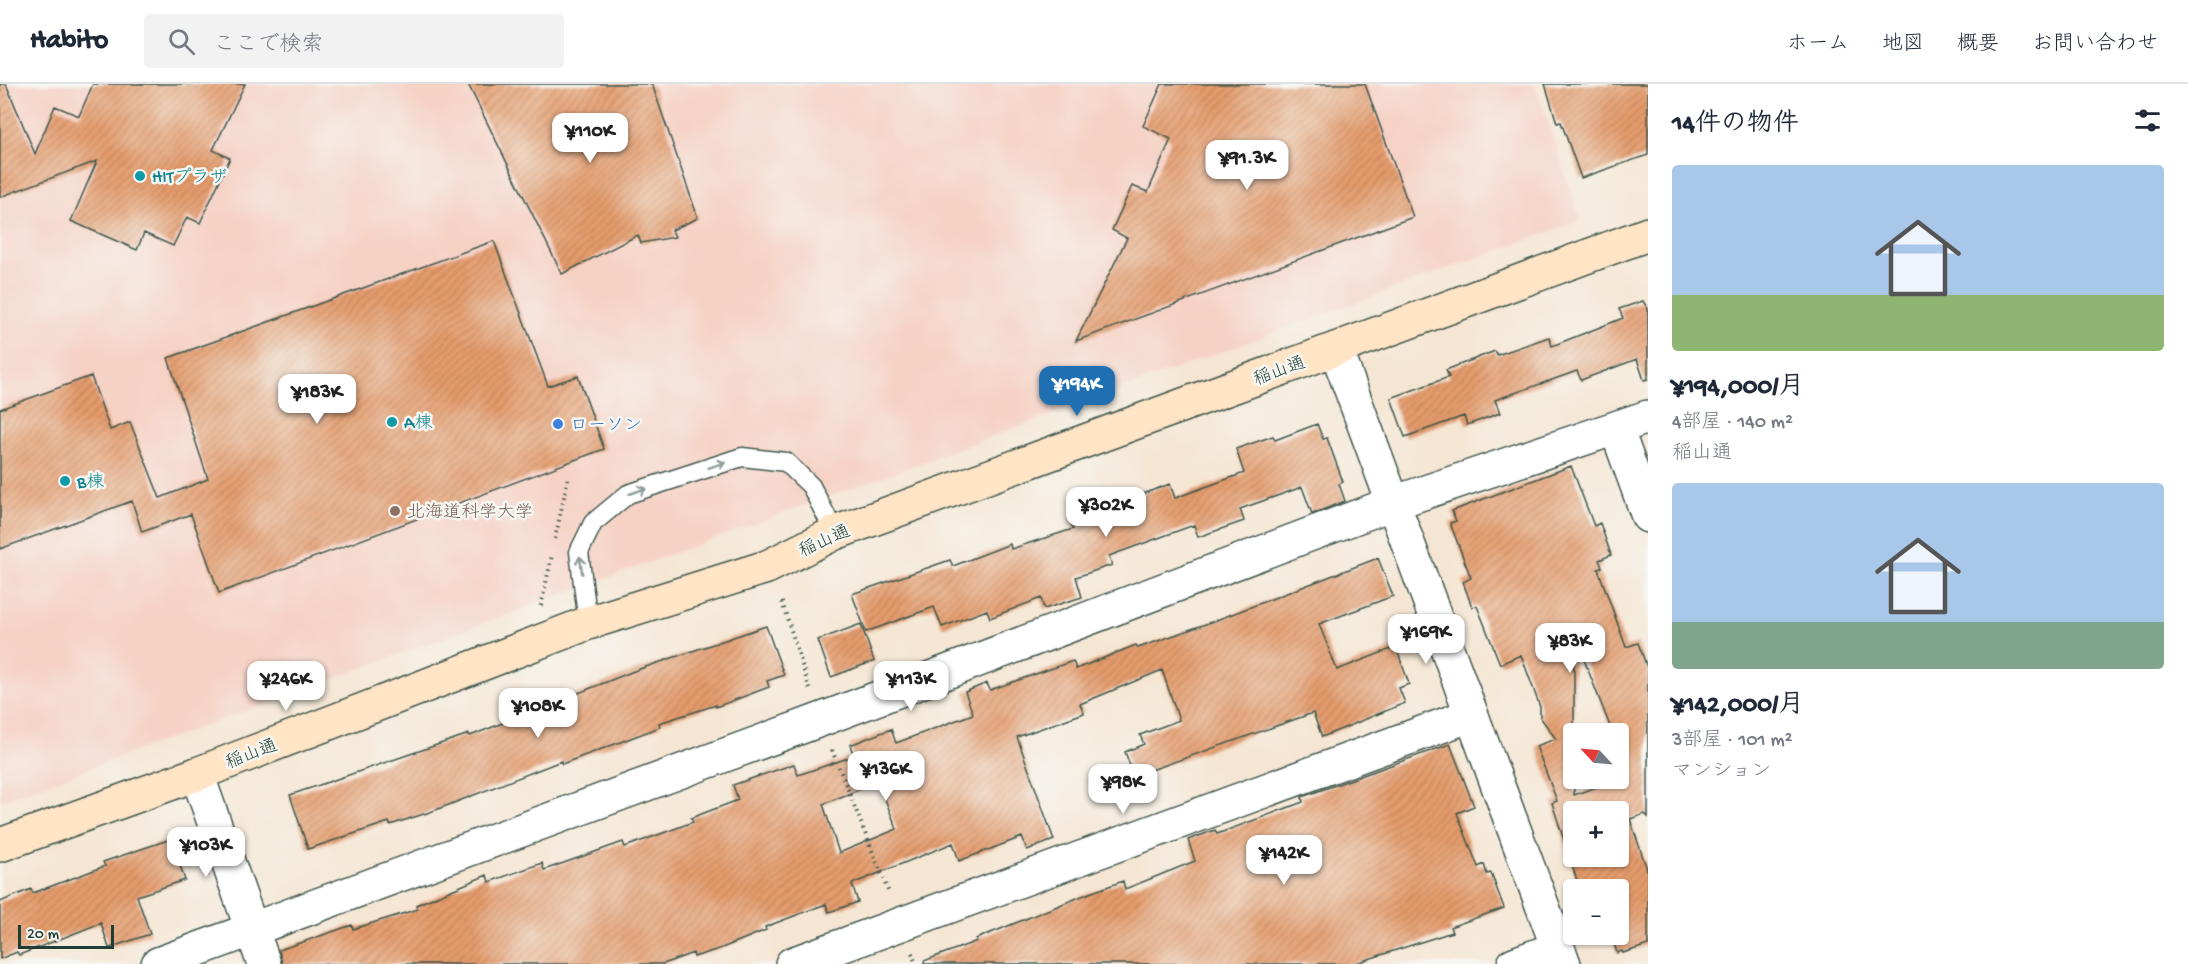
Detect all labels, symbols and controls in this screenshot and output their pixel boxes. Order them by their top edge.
search box [144,14,564,68]
text: Habito [30,25,108,58]
icon: search [165,25,198,58]
text: ここで検索 [213,33,323,59]
text: ホーム [1787,33,1849,58]
text: 地図 [1882,33,1924,58]
text: 概要 [1957,33,1999,58]
text: お問い合わせ [2032,33,2158,58]
icon: filters [2131,104,2164,137]
text: 14件の物件 [1672,110,1799,141]
pin: ¥110K [548,113,632,164]
text: ¥110K [566,121,614,144]
pin: ¥91.3K [1198,140,1296,191]
text: ¥91.3K [1219,148,1275,171]
place label: HITプラザ [152,167,228,189]
marker: HITプラザ [133,169,147,183]
icon: home [1864,204,1972,312]
street label: 稲山通 [1251,352,1309,391]
pin: ¥194K [1035,366,1119,417]
text: ¥194,000/月 [1672,373,1805,404]
pin: ¥183K [275,374,359,425]
text: ¥194K [1053,374,1101,397]
text: ¥183K [292,382,342,405]
text: 4部屋 · 140 m² [1672,412,1793,435]
place label: A棟 [404,413,433,435]
marker: A棟 [385,415,399,429]
place label: ローソン [570,416,642,437]
marker: ローソン [551,417,565,431]
text: 稲山通 [1672,443,1732,466]
one-way arrow [707,459,726,470]
place label: B棟 [76,472,104,494]
marker: B棟 [58,474,72,488]
one-way arrow [628,485,647,496]
pin: ¥302K [1064,487,1148,538]
text: ¥302K [1080,495,1132,518]
place label: 北海道科学大学 [407,502,533,524]
marker: 北海道科学大学 [388,504,402,518]
street label: 稲山通 [796,521,854,563]
icon: home [1864,522,1972,630]
one-way arrow [575,555,586,575]
pin: ¥169K [1384,614,1468,665]
text: ¥169K [1402,622,1450,645]
pin: ¥83K [1534,623,1606,674]
text: ¥83K [1549,631,1591,654]
pin: ¥246K [244,661,328,712]
pin: ¥113K [869,661,953,712]
text: ¥246K [261,669,311,692]
text: ¥113K [888,669,934,692]
pin: ¥108K [496,688,580,739]
text: ¥142,000/月 [1672,691,1804,722]
text: ¥108K [513,696,563,719]
north arrow [1563,723,1629,789]
map controls [1563,723,1629,945]
text: 3部屋 · 101 m² [1672,730,1793,753]
street label: 稲山通 [223,735,281,775]
pin: ¥136K [844,751,928,802]
text: ¥136K [862,759,910,782]
text: マンション [1672,761,1771,784]
pin: ¥98K [1087,764,1159,815]
text: ¥98K [1102,772,1144,795]
button: + [1563,801,1629,867]
pin: ¥103K [164,827,248,878]
text: ¥103K [181,835,231,858]
pin: ¥142K [1242,835,1326,886]
text: ¥142K [1260,843,1308,866]
button: − [1563,879,1629,945]
scale bar [18,922,114,950]
text: 20 m [27,926,59,945]

